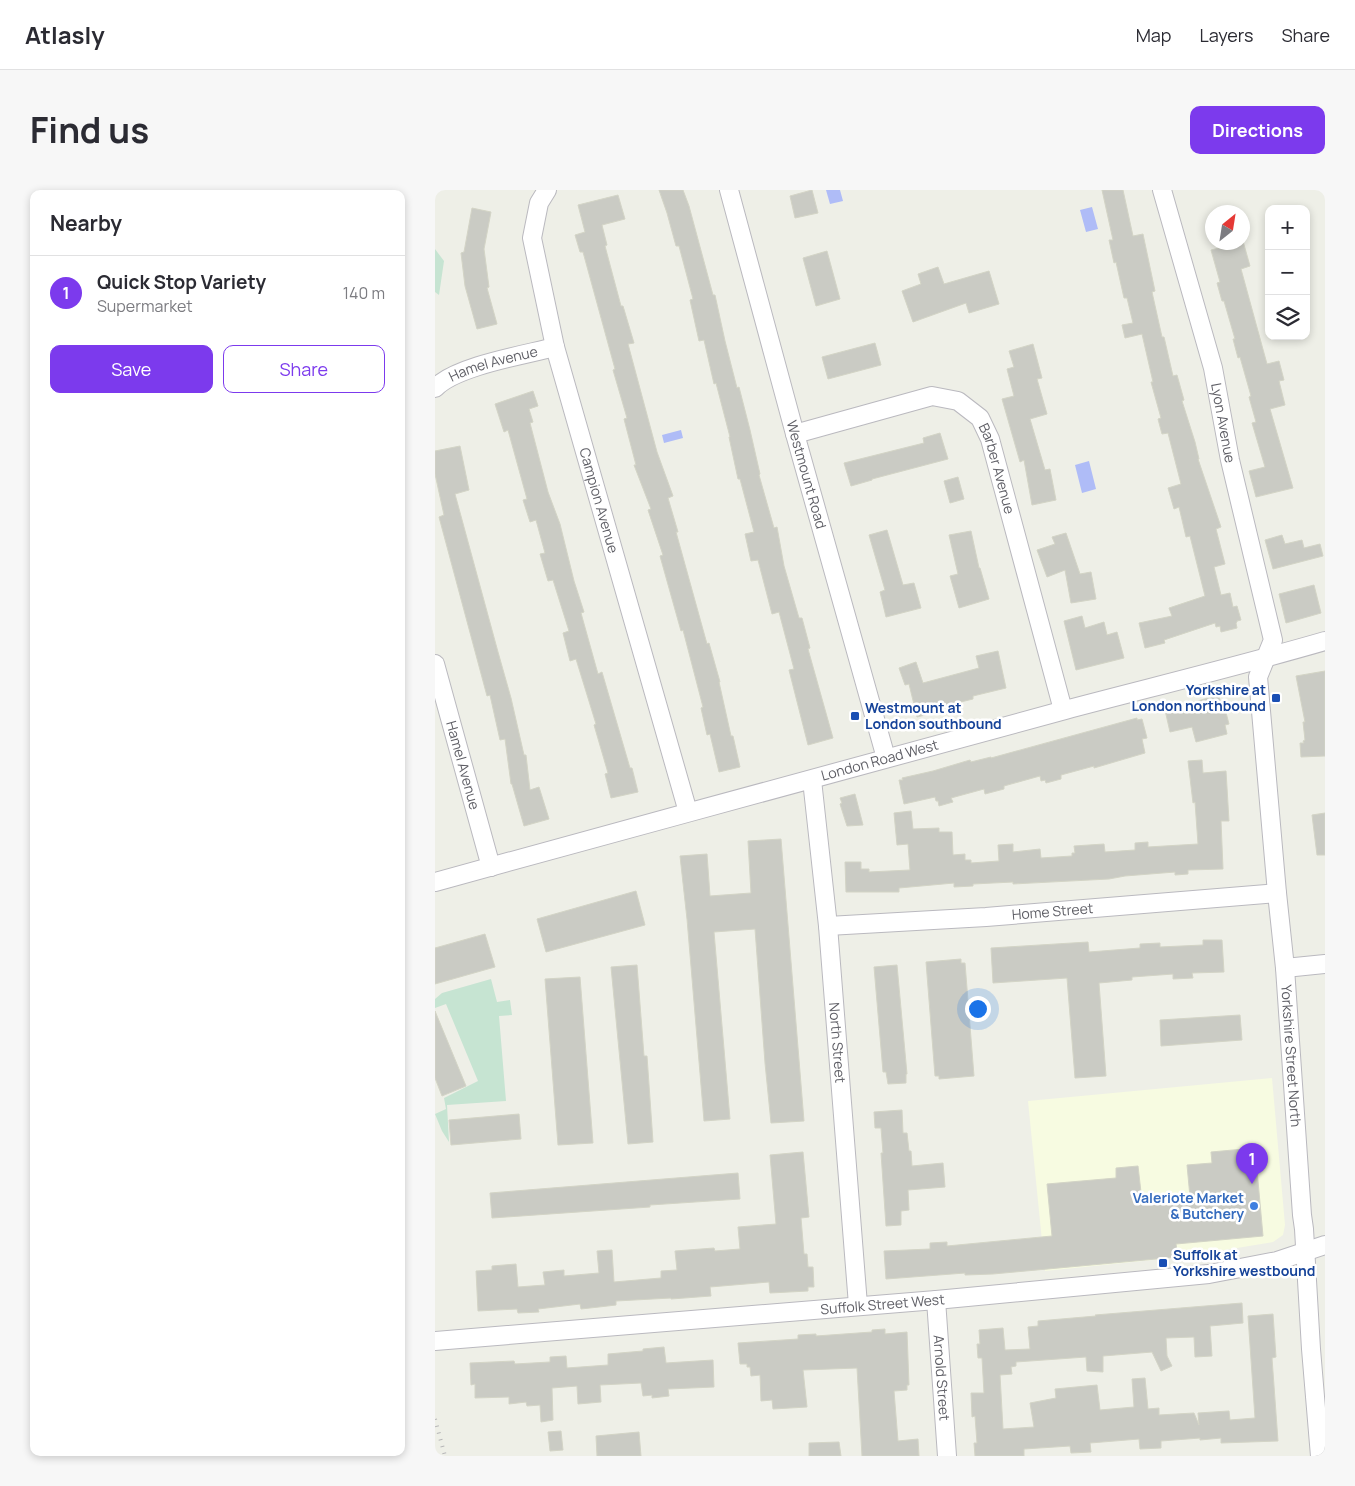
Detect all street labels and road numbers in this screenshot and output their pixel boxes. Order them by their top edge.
street label: Hamel Avenue [445,341,539,386]
street label: Lyon Avenue [1207,381,1240,464]
street label: Westmount Road [783,418,831,531]
street label: Barber Avenue [975,420,1020,516]
street label: Campion Avenue [575,445,623,555]
street label: Hamel Avenue [442,718,485,812]
street label: London Road West [819,734,941,785]
street label: Home Street [1011,898,1094,924]
street label: Yorkshire Street North [1277,984,1306,1128]
street label: North Street [825,1002,850,1084]
street label: Suffolk Street West [820,1289,946,1318]
street label: Arnold Street [929,1334,955,1422]

